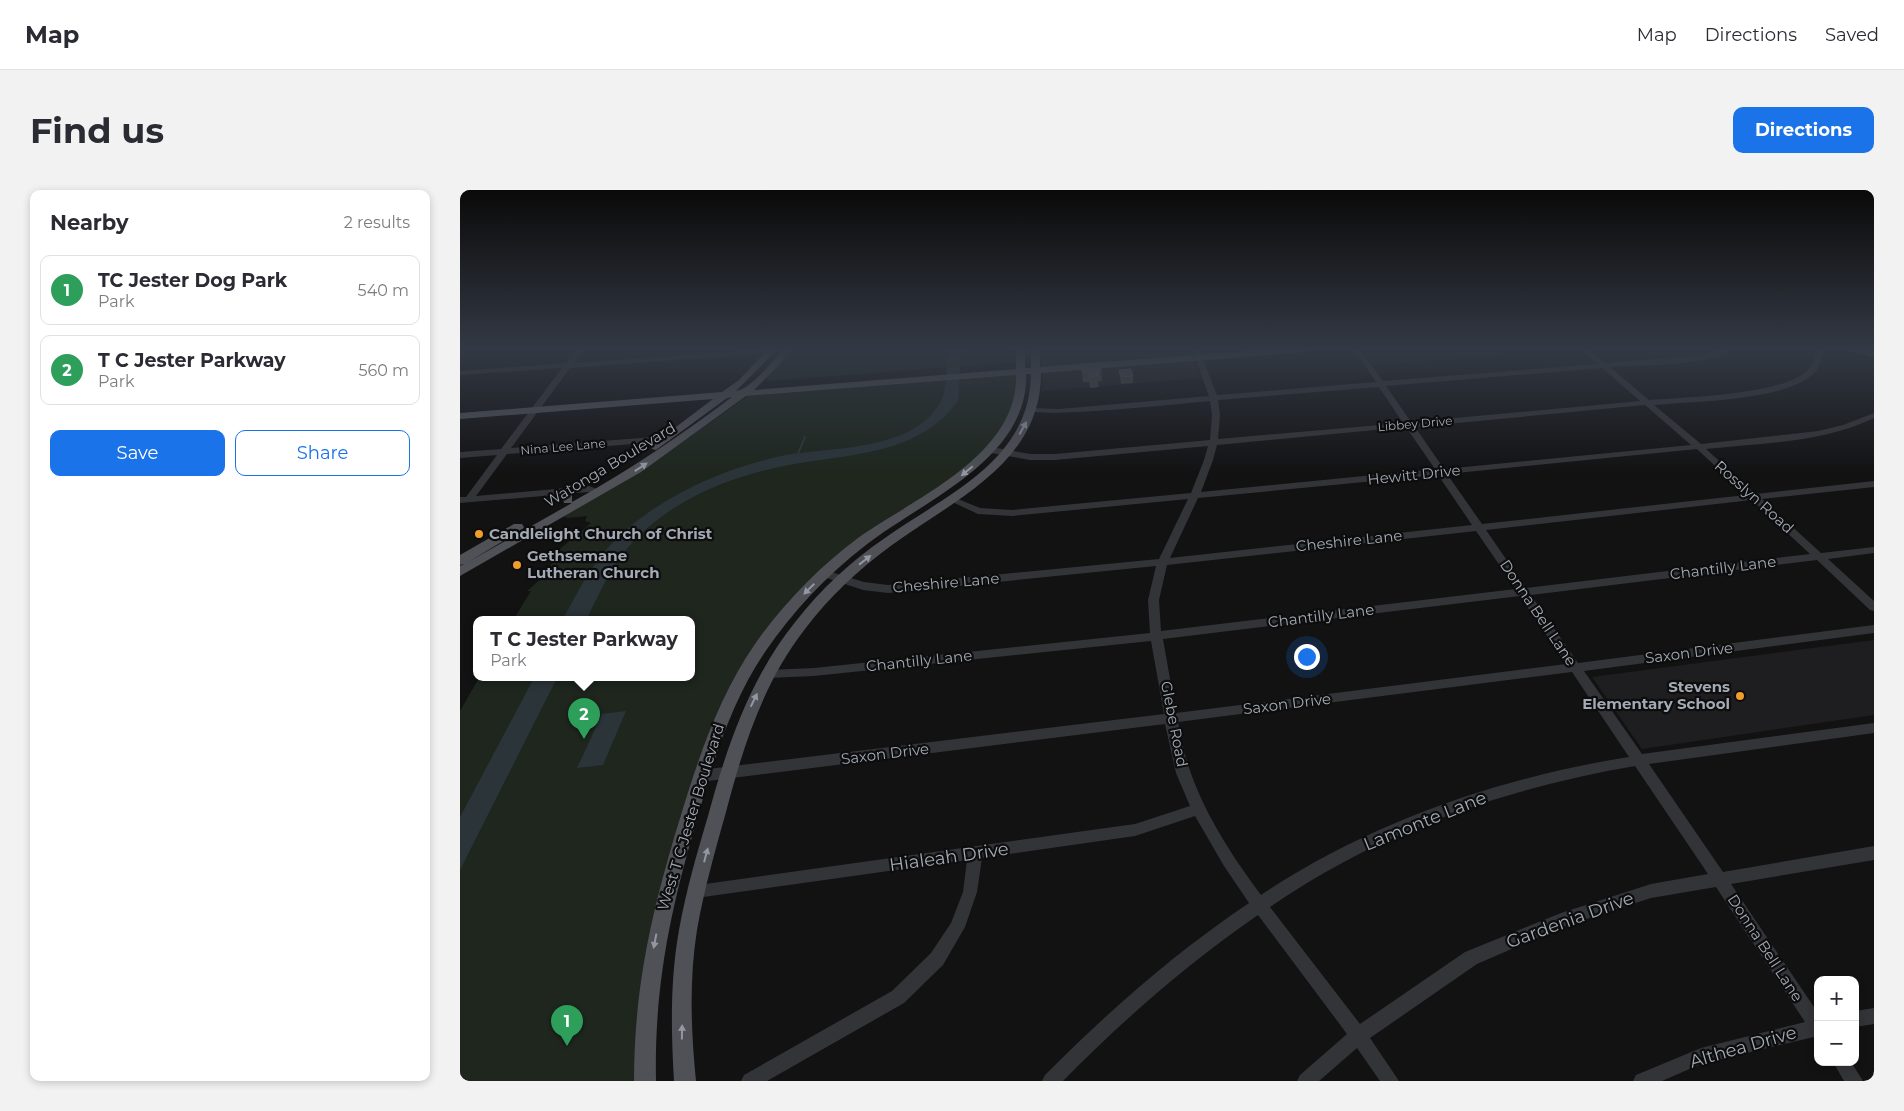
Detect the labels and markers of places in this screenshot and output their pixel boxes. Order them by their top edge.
place label: Candlelight Church of Christ [489,524,713,543]
marker: Candlelight Church of Christ [473,528,485,540]
place label: Gethsemane Lutheran Church [527,546,660,582]
marker: Gethsemane Lutheran Church [511,559,523,571]
place label: Stevens Elementary School [1582,677,1730,713]
marker: Stevens Elementary School [1734,690,1746,702]
pin: 2 [568,698,600,739]
pin: 1 [551,1005,583,1046]

